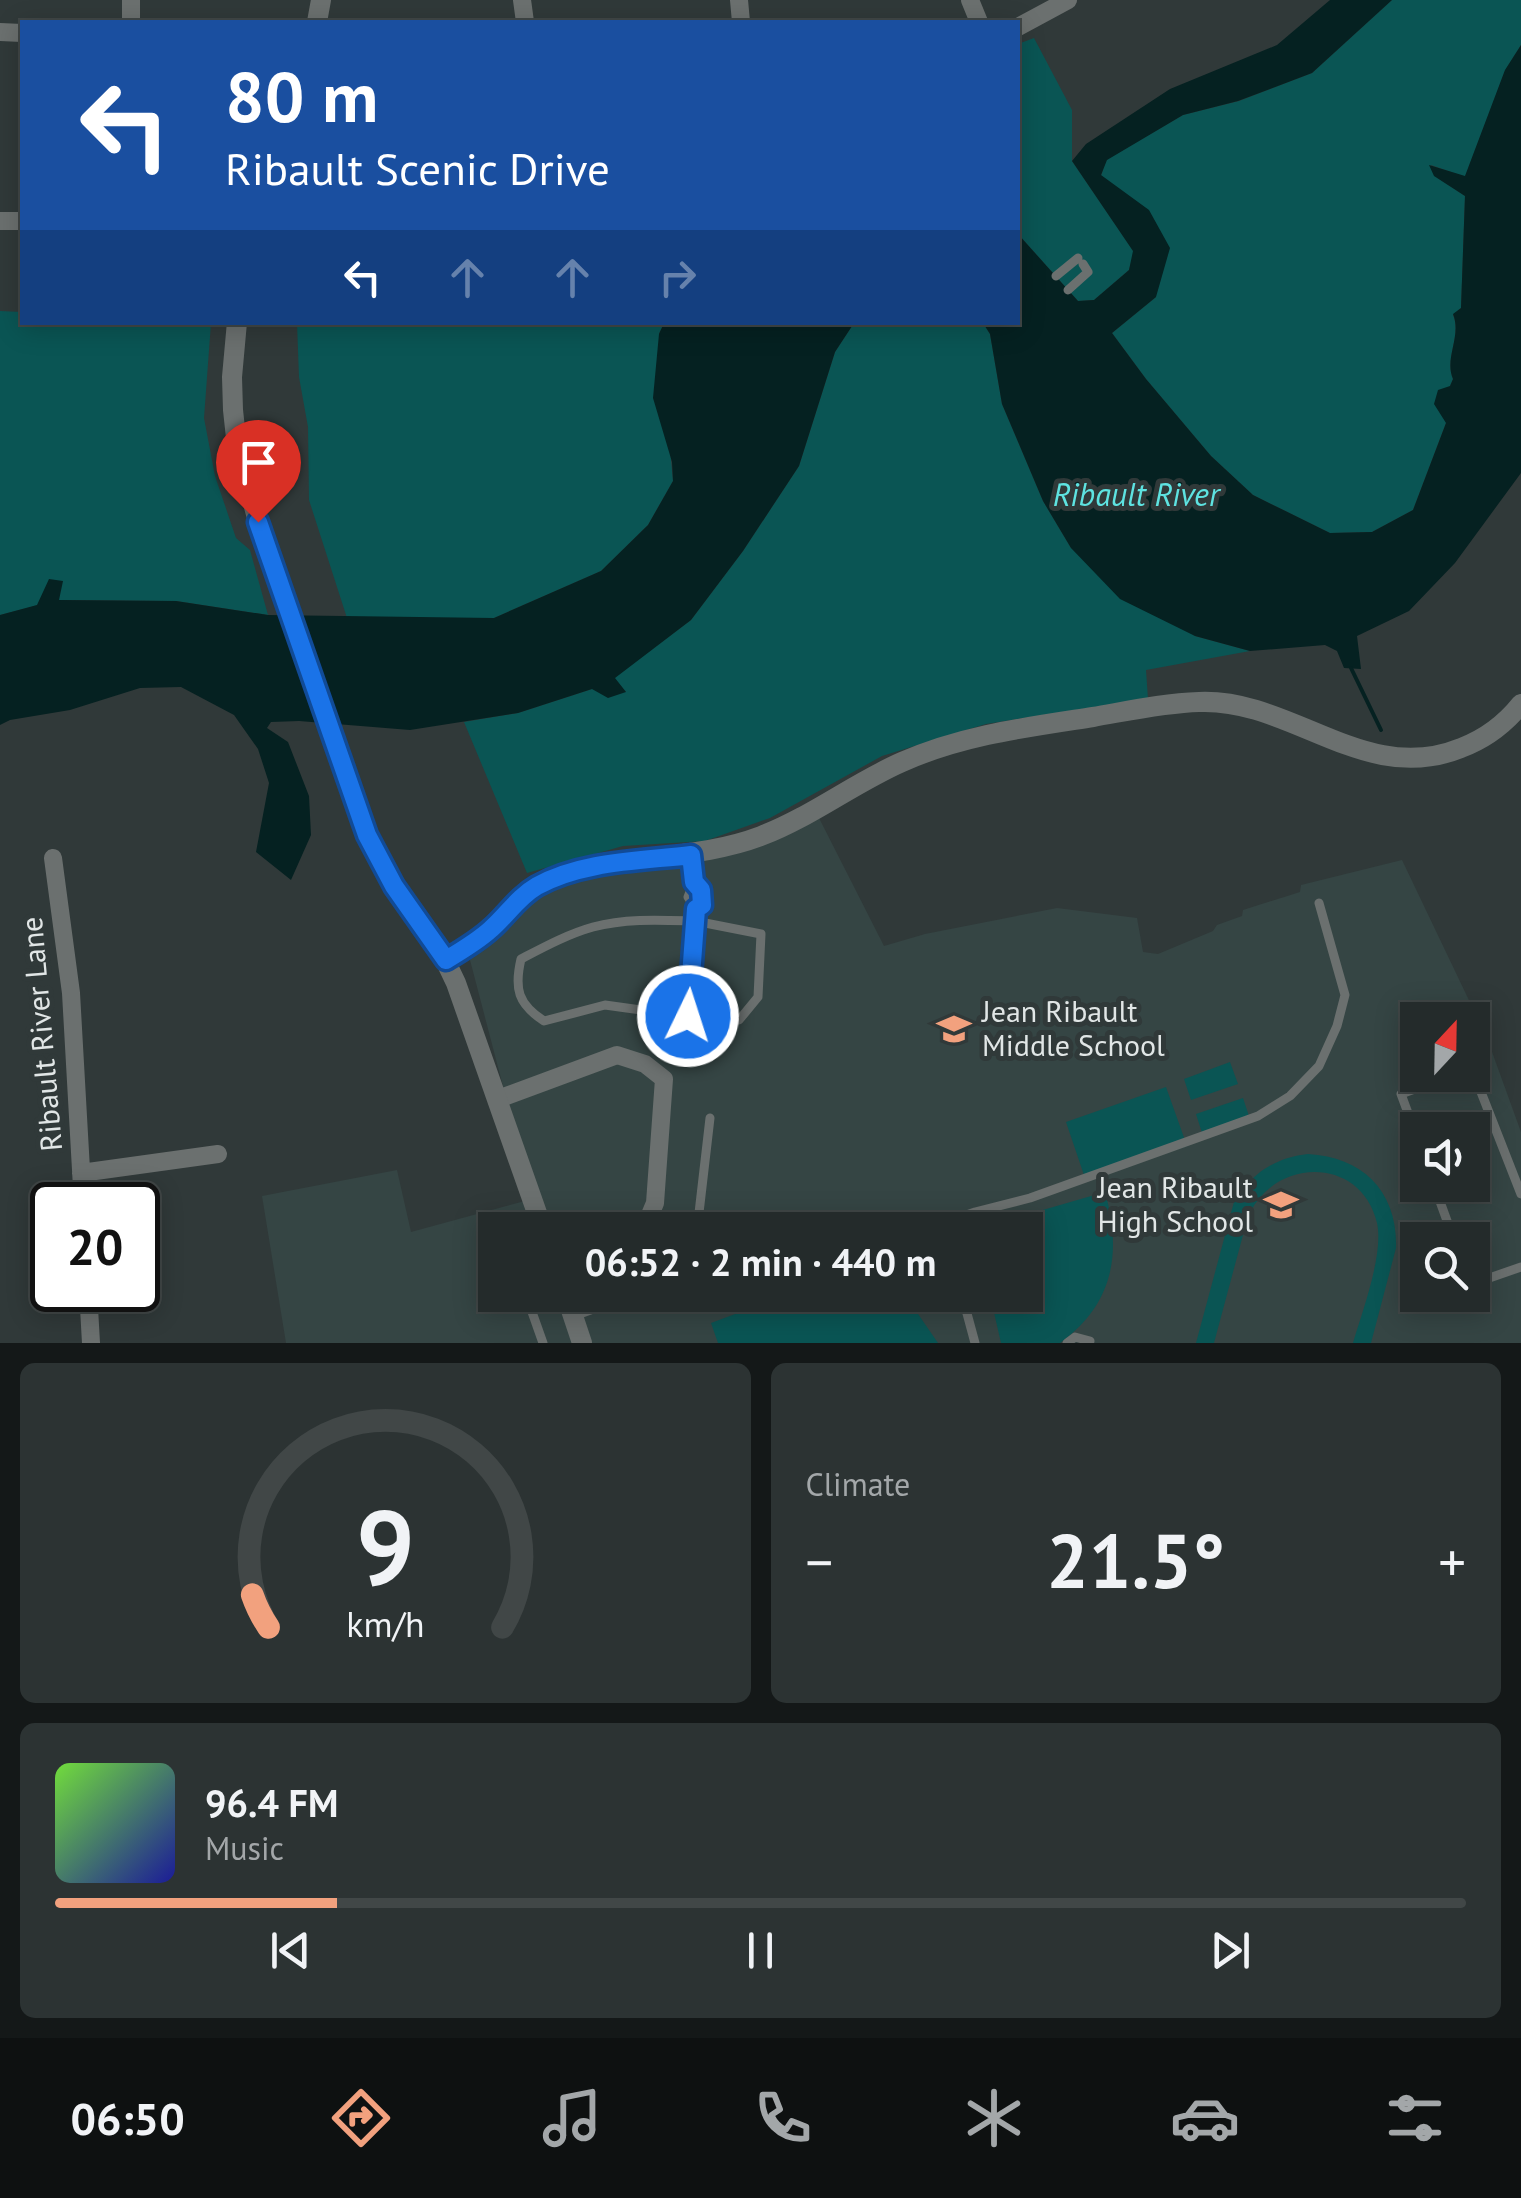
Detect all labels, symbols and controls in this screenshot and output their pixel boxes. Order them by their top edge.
text: 80 m [225,51,378,141]
icon: left [60,60,190,190]
text: Ribault Scenic Drive [225,139,610,197]
icon: left [335,250,390,305]
icon: ahead [440,250,495,305]
icon: ahead [545,250,600,305]
icon: right [650,250,705,305]
pin [216,420,301,523]
icon: arrive [231,435,286,490]
water label: Ribault River [1053,473,1222,515]
street label: Ribault River Lane [11,915,70,1153]
position arrow [636,964,740,1068]
place label: Jean Ribault Middle School [980,991,1165,1064]
north arrow [1400,1002,1490,1092]
map controls [1400,1002,1490,1312]
school or university icon: Jean Ribault Middle School [935,1010,973,1048]
button: sound [1400,1112,1490,1202]
place label: Jean Ribault High School [1096,1167,1253,1240]
speed limit sign: 20 [30,1182,160,1312]
school or university icon: Jean Ribault High School [1262,1186,1300,1224]
button: search [1400,1222,1490,1312]
text: 06:52 · 2 min · 440 m [585,1237,936,1286]
text: Climate [806,1463,910,1505]
text: 9 [356,1479,415,1614]
text: 21.5° [1046,1512,1225,1609]
text: − [806,1526,833,1597]
text: + [1438,1526,1466,1597]
text: km/h [346,1601,424,1647]
text: 96.4 FM [205,1778,338,1827]
text: Music [205,1827,284,1869]
icon: previous [263,1923,318,1978]
icon: pause [733,1923,788,1978]
icon: next [1203,1923,1258,1978]
icon: directions [326,2083,396,2153]
icon: music [537,2083,607,2153]
icon: phone [748,2083,818,2153]
icon: climate [959,2083,1029,2153]
icon: car [1170,2083,1240,2153]
icon: filters [1380,2083,1450,2153]
text: 06:50 [70,2089,185,2147]

